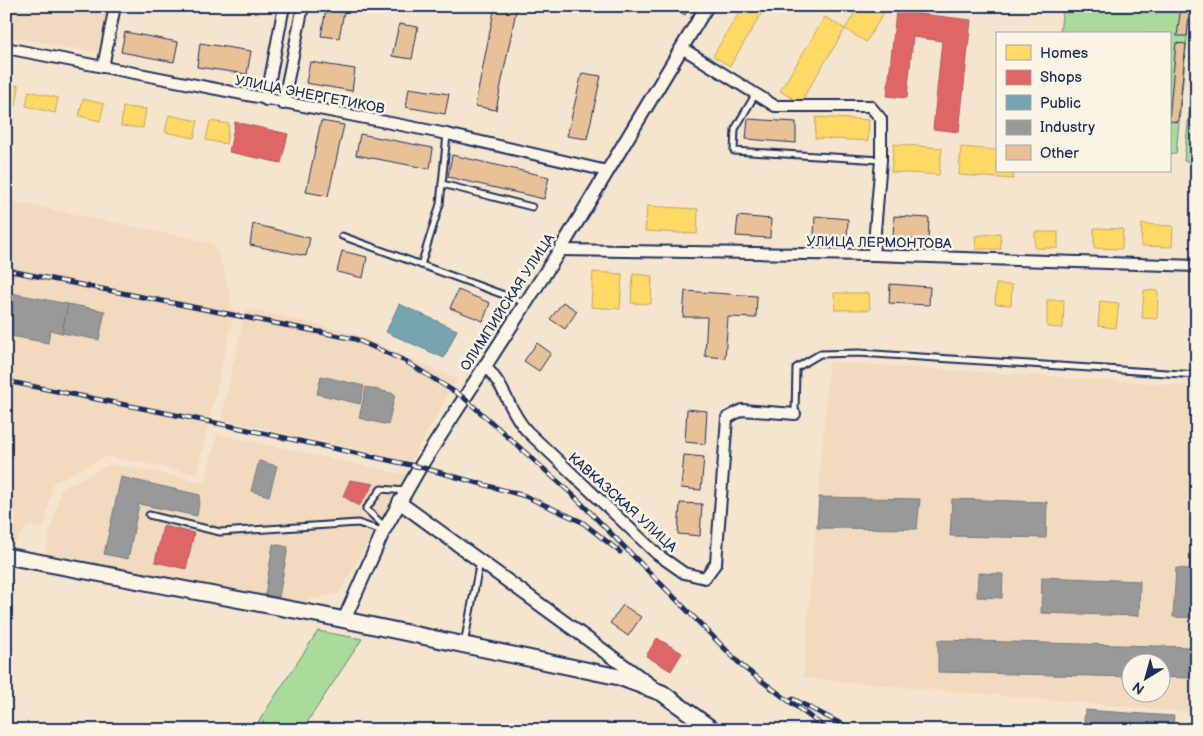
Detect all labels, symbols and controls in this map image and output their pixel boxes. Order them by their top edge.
legend [996,32,1170,172]
text: Homes [1040,44,1089,63]
text: Shops [1040,68,1083,87]
street label: УЛИЦА ЭНЕРГЕТИКОВ [234,72,386,117]
text: Public [1040,94,1081,113]
text: Industry [1040,118,1095,137]
text: Other [1040,144,1079,163]
street label: ОЛИМПИЙСКАЯ УЛИЦА [457,230,558,374]
street label: УЛИЦА ЛЕРМОНТОВА [806,233,952,252]
street label: КАВКАЗСКАЯ УЛИЦА [565,449,681,556]
north arrow [1120,654,1170,704]
text: N [1129,678,1148,698]

